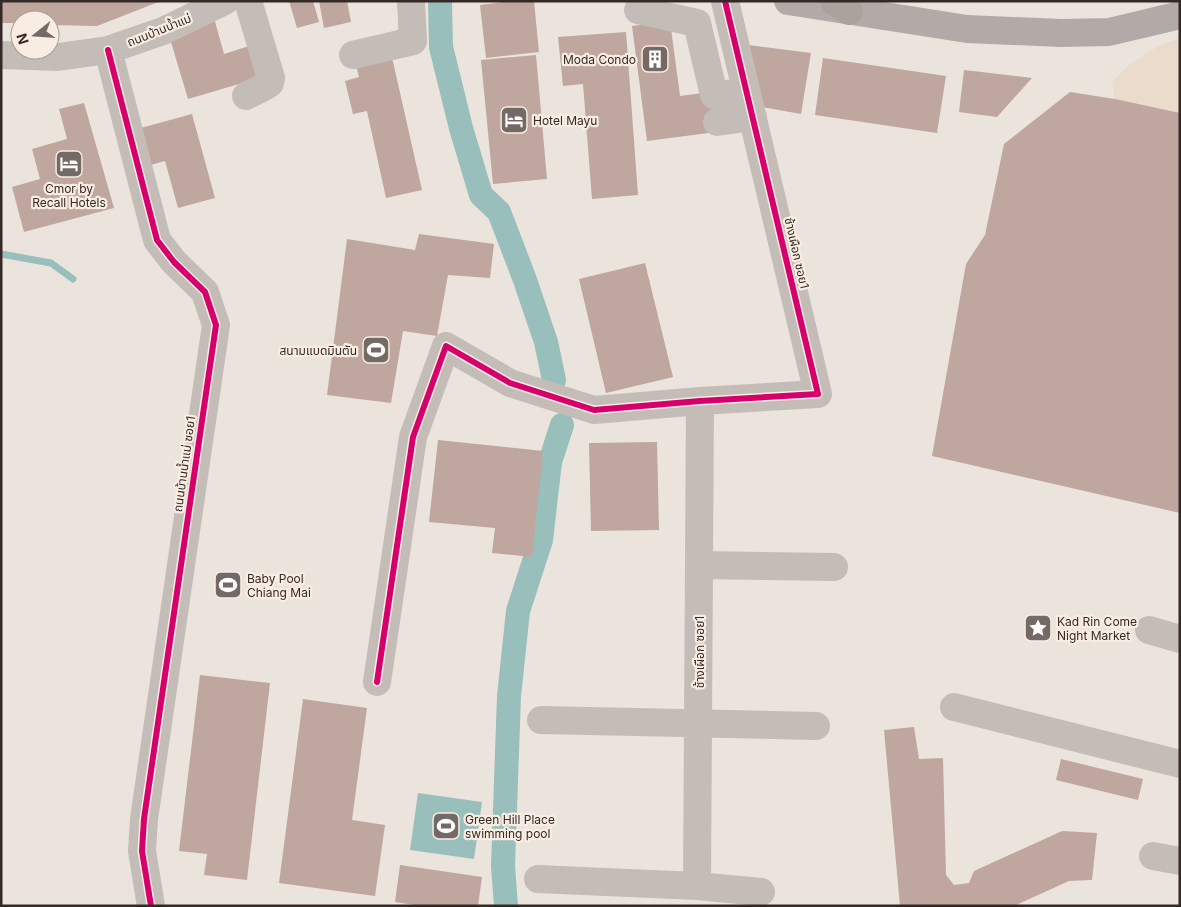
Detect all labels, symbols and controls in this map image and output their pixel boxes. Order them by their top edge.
street label: ถนนบ้านน้ำแม่ [124,9,193,50]
north arrow [10,10,60,60]
text: N [12,31,32,47]
building icon: Moda Condo [640,44,670,74]
place label: Moda Condo [563,52,636,67]
hotel icon: Hotel Mayu [499,105,529,135]
place label: Hotel Mayu [533,113,597,128]
hotel icon: Cmor by Recall Hotels [54,149,84,179]
place label: Cmor by Recall Hotels [32,181,106,210]
street label: ช้างเผือก ซอย1 [782,216,812,290]
sports icon: สนามแบดมินตัน [361,335,391,365]
place label: สนามแบดมินตัน [280,343,357,358]
street label: ถนนบ้านน้ำแม่ ซอย1 [169,415,198,513]
sports icon: Baby Pool Chiang Mai [213,570,243,600]
place label: Baby Pool Chiang Mai [247,571,311,600]
place icon: Kad Rin Come Night Market [1023,613,1053,643]
place label: Kad Rin Come Night Market [1057,614,1137,643]
street label: ช้างเผือก ซอย1 [692,616,707,688]
sports icon: Green Hill Place swimming pool [431,811,461,841]
place label: Green Hill Place swimming pool [465,812,555,841]

